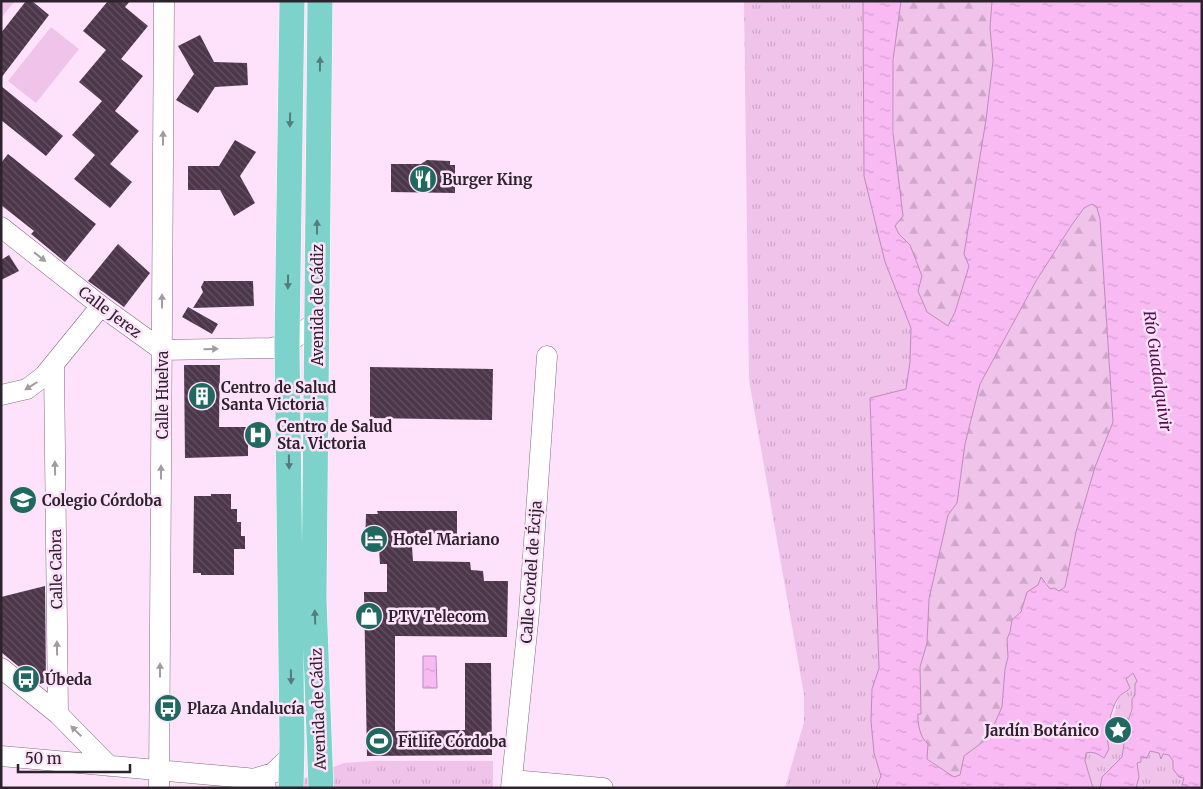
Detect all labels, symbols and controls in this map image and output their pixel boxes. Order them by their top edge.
one-way arrow [316,56,324,72]
one-way arrow [286,112,294,128]
one-way arrow [159,130,167,146]
restaurant icon: Burger King [408,164,438,194]
place label: Burger King [442,170,533,189]
one-way arrow [313,218,321,234]
street label: Avenida de Cádiz [308,244,327,367]
one-way arrow [33,252,46,263]
one-way arrow [284,275,292,291]
street label: Calle Jerez [75,282,145,342]
one-way arrow [158,293,166,309]
water label: Río Guadalquivir [1140,309,1176,433]
one-way arrow [203,345,219,353]
street label: Calle Huelva [153,351,172,439]
place label: Centro de Salud Santa Victoria [221,378,336,414]
one-way arrow [24,381,38,390]
building icon: Centro de Salud Santa Victoria [187,381,217,411]
place label: Centro de Salud Sta. Victoria [277,417,392,453]
hospital icon: Centro de Salud Sta. Victoria [243,420,273,450]
one-way arrow [285,455,293,471]
one-way arrow [51,459,59,475]
one-way arrow [157,464,165,480]
school or university icon: Colegio Córdoba [8,485,38,515]
place label: Colegio Córdoba [42,491,162,510]
street label: Calle Cordel de Écija [516,500,545,644]
hotel icon: Hotel Mariano [359,524,389,554]
street label: Calle Cabra [46,529,66,609]
place label: Hotel Mariano [393,530,499,549]
shop icon: PTV Telecom [354,601,384,631]
place label: PTV Telecom [388,607,487,626]
one-way arrow [311,608,319,624]
one-way arrow [53,639,61,655]
street label: Avenida de Cádiz [306,648,330,771]
one-way arrow [156,661,164,677]
bus stop icon: Úbeda [11,664,41,694]
place label: Úbeda [45,669,92,689]
one-way arrow [287,670,295,686]
bus stop icon: Plaza Andalucía [153,693,183,723]
place label: Plaza Andalucía [187,699,305,718]
place icon: Jardín Botánico [1103,715,1133,745]
place label: Jardín Botánico [984,721,1099,740]
one-way arrow [70,725,82,737]
sports icon: Fitlife Córdoba [364,726,394,756]
place label: Fitlife Córdoba [398,732,507,751]
scale bar [18,742,130,774]
text: 50 m [25,749,62,768]

